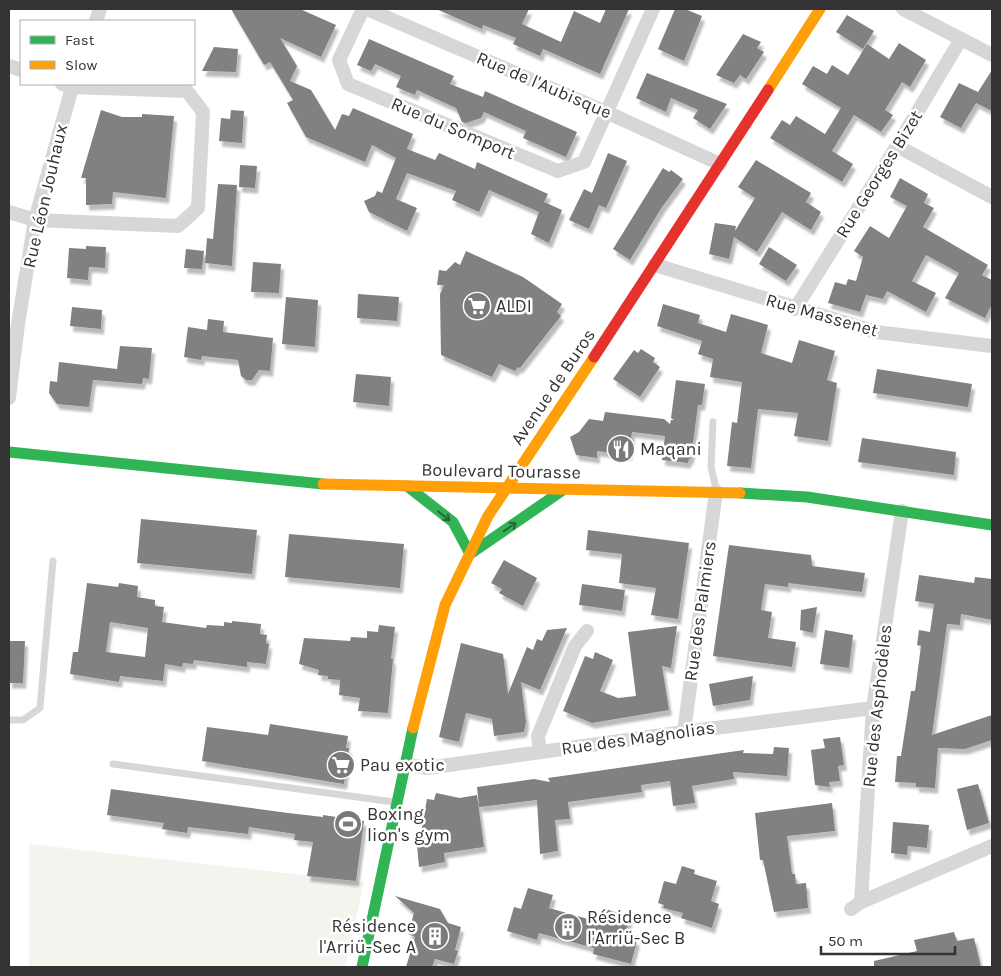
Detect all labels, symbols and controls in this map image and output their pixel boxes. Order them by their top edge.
legend [20,20,195,85]
text: Fast [65,31,95,49]
street label: Rue de l'Aubisque [473,47,615,123]
text: Slow [65,56,97,74]
street label: Rue du Somport [388,92,518,164]
street label: Rue Georges Bizet [831,106,927,242]
street label: Rue Léon Jouhaux [18,122,72,270]
street label: Rue Massenet [763,288,881,342]
supermarket icon: ALDI [462,291,492,321]
place label: ALDI [496,295,532,317]
street label: Avenue de Buros [506,325,600,449]
restaurant icon: Maqani [606,434,636,464]
place label: Maqani [640,438,702,460]
street label: Boulevard Tourasse [421,459,581,483]
one-way arrow [437,510,450,521]
one-way arrow [503,522,517,532]
street label: Rue des Palmiers [679,539,721,683]
street label: Rue des Asphodèles [858,623,896,789]
street label: Rue des Magnolias [560,716,716,760]
supermarket icon: Pau exotic [326,750,356,780]
place label: Pau exotic [360,754,445,776]
place label: Boxing lion's gym [367,803,450,846]
sports icon: Boxing lion's gym [333,809,363,839]
place label: Résidence l'Arriü-Sec B [587,906,685,949]
building icon: Résidence l'Arriü-Sec B [553,912,583,942]
place label: Résidence l'Arriü-Sec A [319,915,416,958]
building icon: Résidence l'Arriü-Sec A [420,921,450,951]
scale bar [821,924,955,956]
text: 50 m [828,932,863,950]

